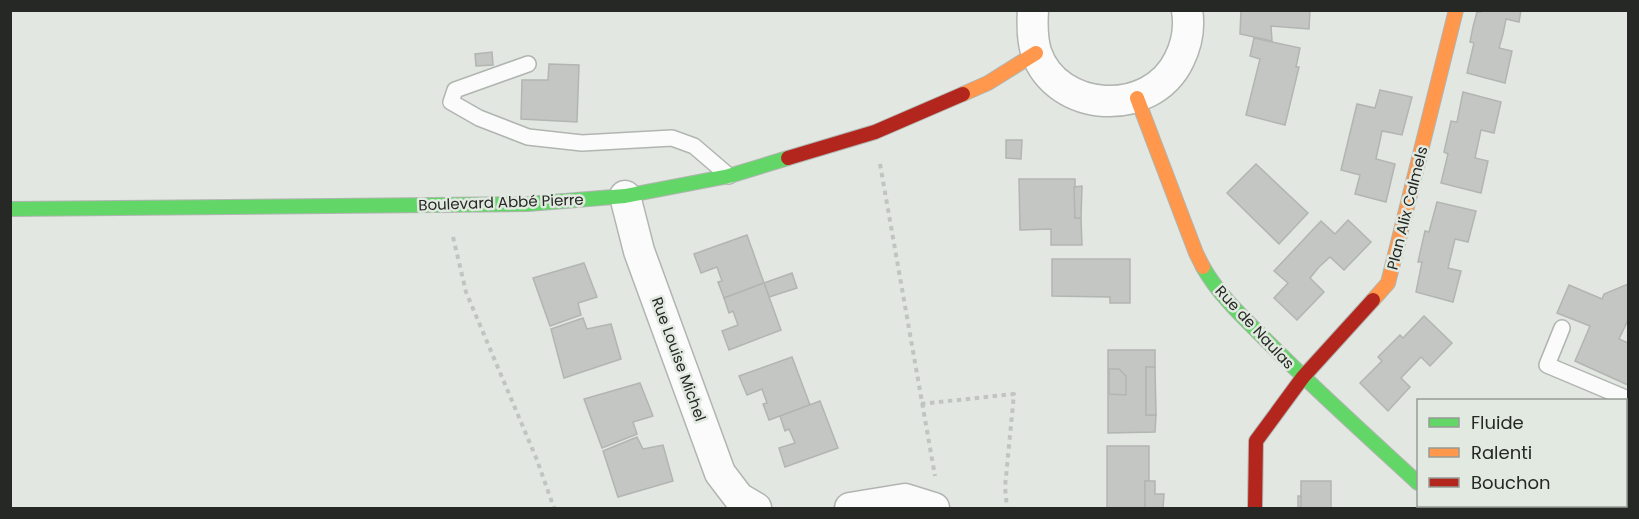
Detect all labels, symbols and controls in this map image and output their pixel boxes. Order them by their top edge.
street label: Plan Alix Calmels [1382,144,1433,272]
street label: Boulevard Abbé Pierre [418,189,584,215]
street label: Rue de Naulas [1211,281,1299,374]
street label: Rue Louise Michel [647,294,711,424]
legend [1417,399,1627,507]
text: Fluide [1471,410,1524,435]
text: Ralenti [1471,440,1532,465]
text: Bouchon [1471,470,1551,495]

